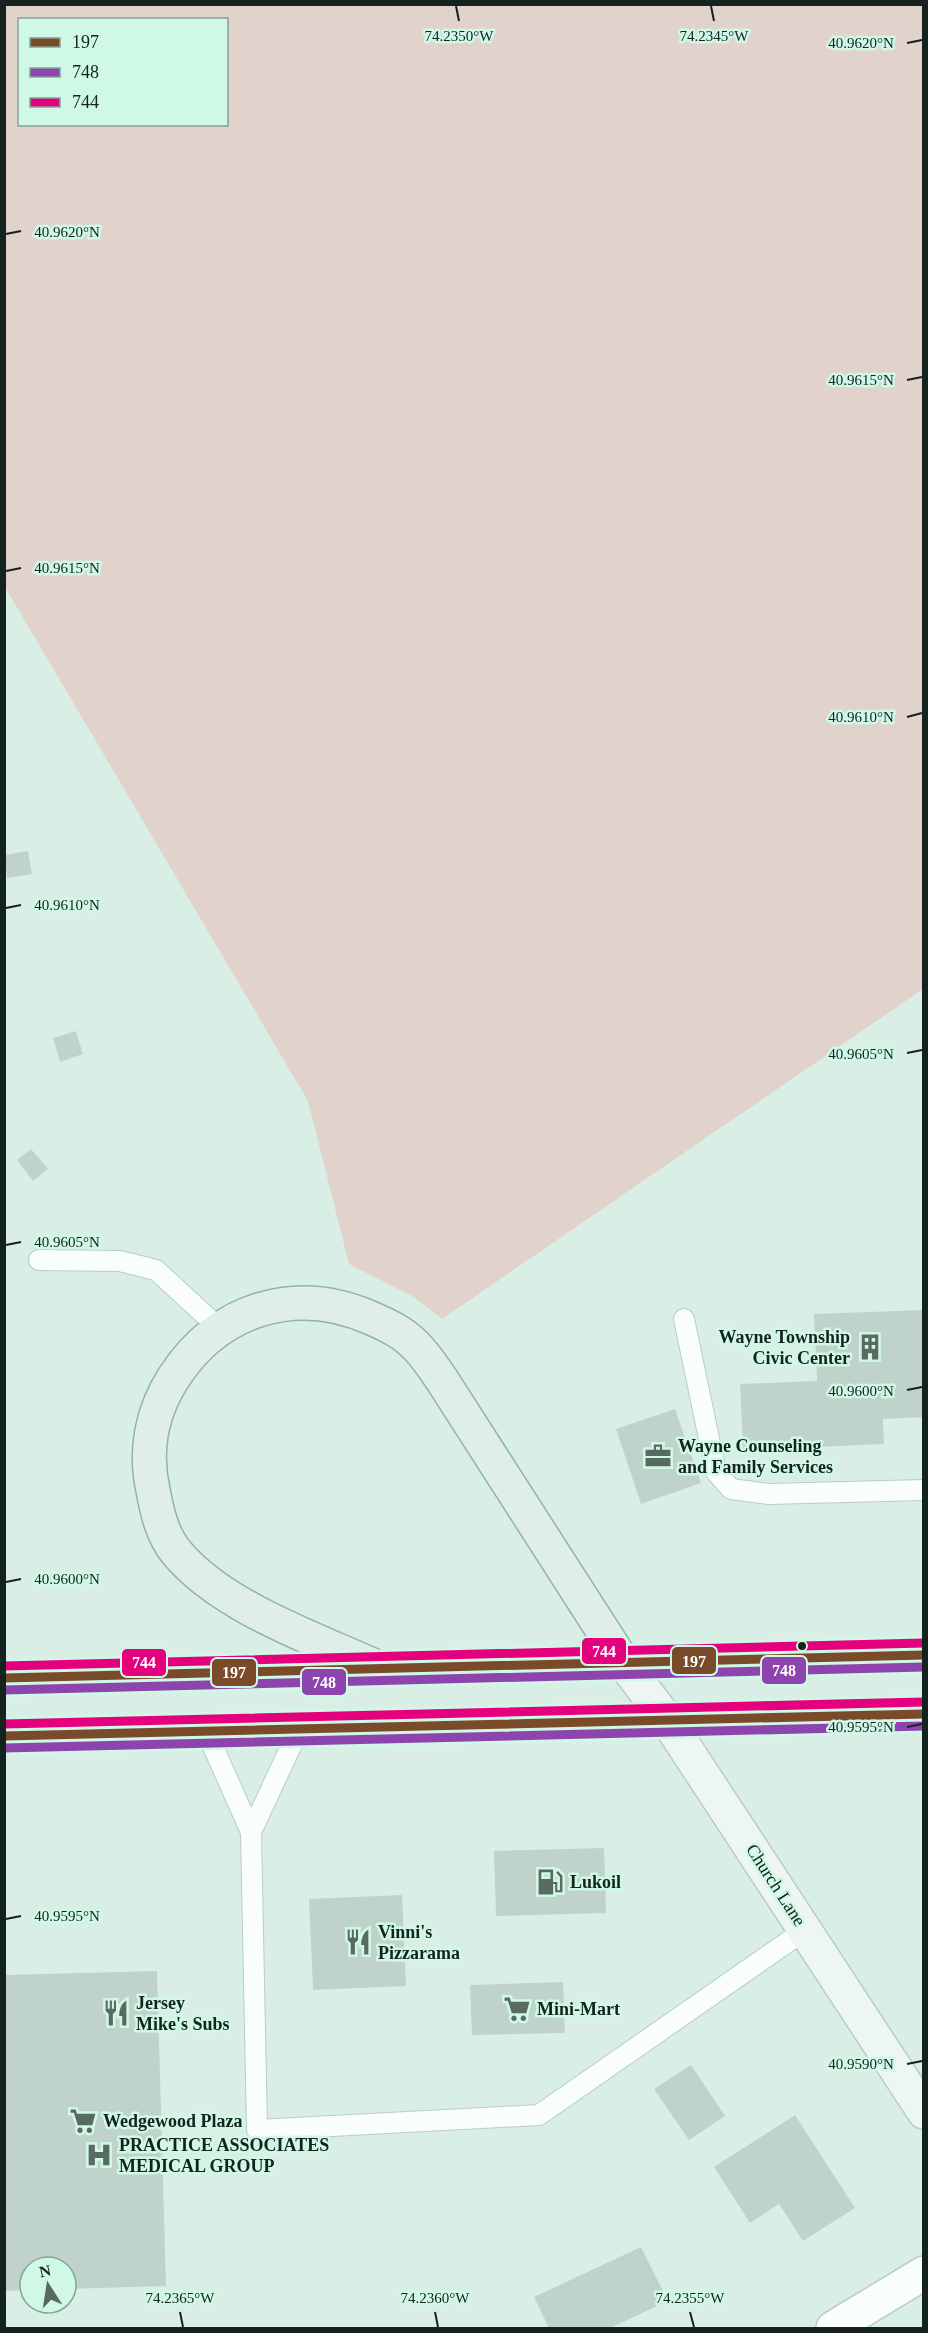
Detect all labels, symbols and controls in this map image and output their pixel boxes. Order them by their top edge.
legend [18,18,228,126]
text: 74.2350°W [425,28,494,44]
text: 74.2345°W [680,28,749,44]
text: 197 [72,32,99,52]
text: 40.9620°N [828,35,894,51]
text: 748 [72,62,99,82]
text: 744 [72,92,99,112]
text: 40.9620°N [34,224,100,240]
text: 40.9615°N [828,372,894,388]
text: 40.9615°N [34,560,100,576]
text: 40.9610°N [828,709,894,725]
text: 40.9610°N [34,897,100,913]
text: 40.9605°N [828,1046,894,1062]
text: 40.9605°N [34,1234,100,1250]
place label: Wayne Township Civic Center [718,1327,850,1368]
building icon: Wayne Township Civic Center [855,1332,885,1362]
text: 40.9600°N [828,1383,894,1399]
place label: Wayne Counseling and Family Services [678,1436,833,1477]
office icon: Wayne Counseling and Family Services [643,1441,673,1471]
text: 40.9600°N [34,1571,100,1587]
line badge: 744 [581,1637,627,1665]
unlabelled marker [796,1640,808,1652]
text: 744 [592,1643,616,1660]
line badge: 197 [671,1646,717,1675]
line badge: 744 [121,1648,167,1677]
text: 197 [682,1653,706,1670]
text: 744 [132,1654,156,1671]
line badge: 748 [761,1656,807,1685]
line badge: 197 [211,1658,257,1687]
text: 748 [772,1662,796,1679]
text: 197 [222,1664,246,1681]
line badge: 748 [301,1668,347,1696]
text: 748 [312,1674,336,1691]
text: 40.9595°N [828,1719,894,1735]
street label: Church Lane [742,1840,810,1930]
fuel station icon: Lukoil [535,1867,565,1897]
place label: Lukoil [570,1872,621,1892]
text: 40.9595°N [34,1908,100,1924]
place label: Vinni's Pizzarama [378,1922,460,1963]
restaurant icon: Vinni's Pizzarama [343,1927,373,1957]
place label: Jersey Mike's Subs [136,1993,230,2034]
supermarket icon: Mini-Mart [502,1994,532,2024]
restaurant icon: Jersey Mike's Subs [101,1998,131,2028]
place label: Mini-Mart [537,1999,620,2019]
text: 40.9590°N [828,2056,894,2072]
supermarket icon: Wedgewood Plaza [68,2106,98,2136]
place label: Wedgewood Plaza [103,2111,243,2131]
place label: PRACTICE ASSOCIATES MEDICAL GROUP [119,2135,329,2176]
hospital icon: PRACTICE ASSOCIATES MEDICAL GROUP [84,2140,114,2170]
north arrow [18,2255,78,2315]
text: N [38,2261,53,2280]
text: 74.2365°W [146,2290,215,2306]
text: 74.2360°W [401,2290,470,2306]
text: 74.2355°W [656,2290,725,2306]

